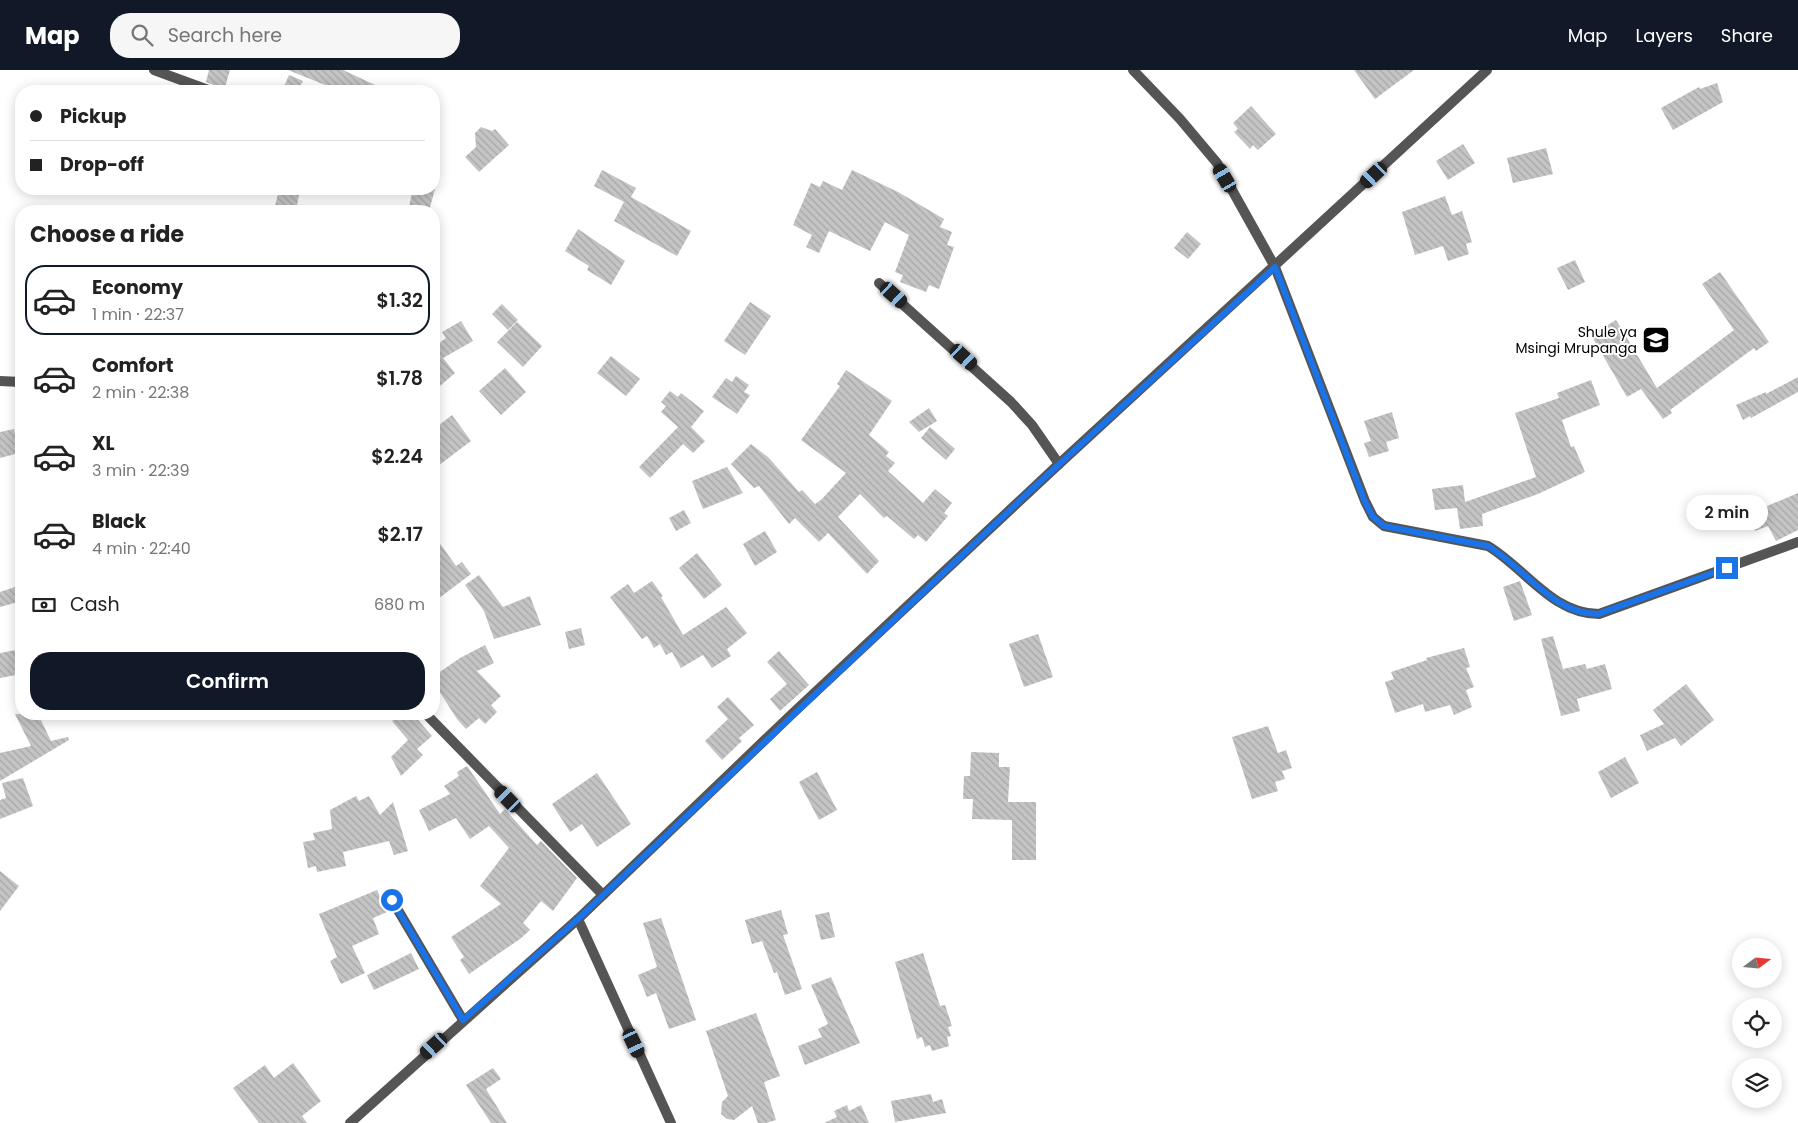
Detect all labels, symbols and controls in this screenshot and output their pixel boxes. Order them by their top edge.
search box [110,13,460,58]
text: Map [25,19,80,52]
icon: search [128,21,156,49]
text: Search here [168,22,282,49]
text: Map [1568,23,1608,48]
text: Layers [1636,23,1693,48]
text: Share [1721,23,1773,48]
text: Pickup [60,103,126,130]
text: Drop-off [60,151,144,178]
car [1357,159,1390,191]
car [1211,161,1238,195]
text: Choose a ride [30,219,184,250]
text: Economy [92,274,183,301]
icon: car [32,278,77,323]
car [877,279,910,311]
text: $1.32 [376,287,423,314]
text: 1 min · 22:37 [92,303,184,326]
place label: Shule ya Msingi Mrupanga [1516,322,1637,358]
school or university icon: Shule ya Msingi Mrupanga [1641,325,1671,355]
car [947,341,980,373]
text: Comfort [92,352,174,379]
icon: car [32,356,77,401]
text: $1.78 [376,365,423,392]
text: 2 min · 22:38 [92,381,189,404]
text: XL [92,430,115,457]
icon: car [32,434,77,479]
text: $2.24 [371,443,423,470]
text: 3 min · 22:39 [92,459,190,482]
callout: 2 min [1686,496,1768,530]
text: 2 min [1705,501,1749,524]
text: Black [92,508,146,535]
icon: car [32,512,77,557]
text: $2.17 [377,521,423,548]
text: 4 min · 22:40 [92,537,191,560]
route end [1716,557,1738,579]
icon: cash [30,591,58,619]
text: Cash [70,591,120,618]
text: 680 m [374,593,425,616]
button: Confirm [30,652,425,710]
car [492,783,523,815]
route start [381,889,403,911]
north arrow [1732,938,1782,988]
map controls [1732,938,1782,1108]
button: locate [1732,998,1782,1048]
car [620,1026,647,1060]
car [417,1030,450,1062]
button: layers [1732,1058,1782,1108]

